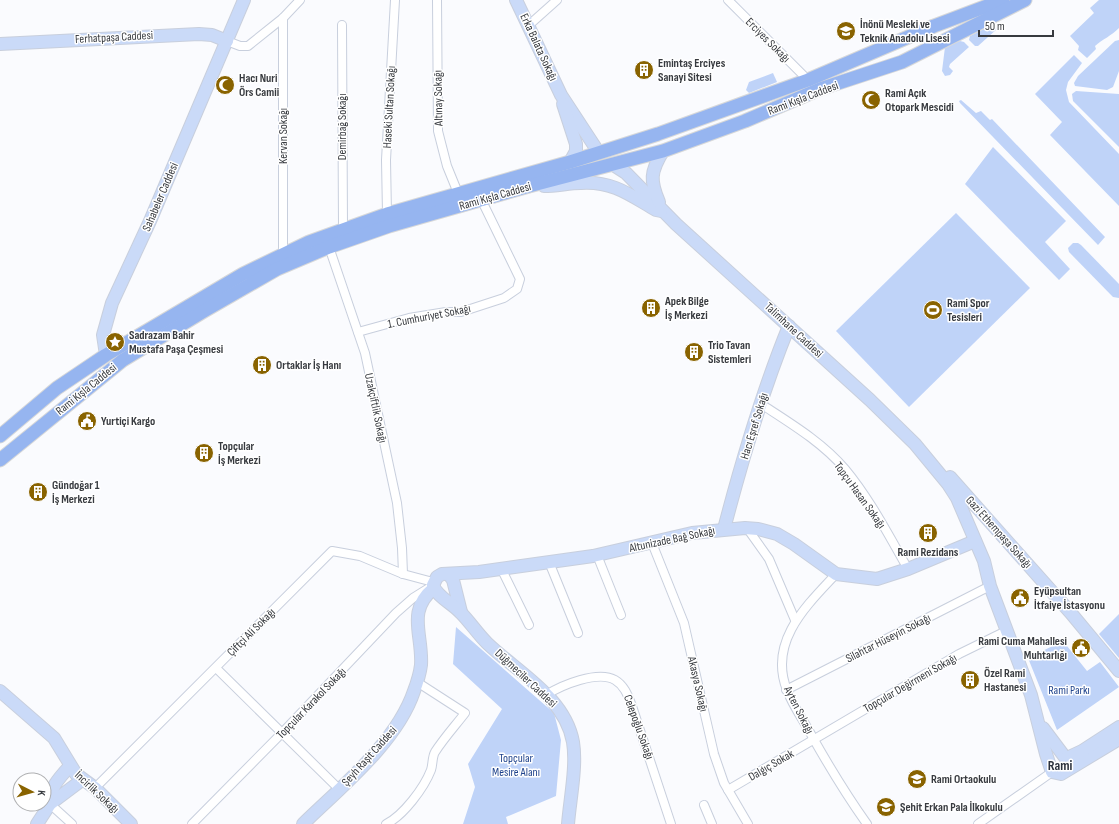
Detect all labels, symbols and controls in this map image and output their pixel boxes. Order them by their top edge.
street label: Erka Balata Sokağı [516,11,561,83]
scale bar [979,12,1053,38]
street label: Erciyes Sokağı [742,15,793,66]
place label: İnönü Mesleki ve Teknik Anadolu Lisesi [860,17,949,46]
text: 50 m [985,19,1005,34]
school or university icon: İnönü Mesleki ve Teknik Anadolu Lisesi [835,20,857,42]
street label: Ferhatpaşa Caddesi [75,28,153,47]
place label: Emintaş Erciyes Sanayi Sitesi [658,56,726,85]
building icon: Emintaş Erciyes Sanayi Sitesi [633,59,655,81]
street label: Haseki Sultan Sokağı [380,65,399,149]
street label: Altınay Sokağı [431,70,447,127]
place label: Hacı Nuri Örs Camii [239,71,279,100]
mosque icon: Hacı Nuri Örs Camii [214,74,236,96]
street label: Rami Kışla Caddesi [766,78,840,119]
place label: Rami Açık Otopark Mescidi [885,86,954,115]
mosque icon: Rami Açık Otopark Mescidi [860,89,882,111]
street label: Demirbağ Sokağı [335,94,350,160]
street label: Kervan Sokağı [276,108,291,164]
street label: Sahabeler Caddesi [139,161,182,234]
street label: Rami Kışla Caddesi [457,179,533,214]
place label: Apek Bilge İş Merkezi [664,294,709,323]
place label: Rami Spor Tesisleri [947,296,990,325]
building icon: Apek Bilge İş Merkezi [640,297,662,319]
sports icon: Rami Spor Tesisleri [922,299,944,321]
street label: Talimhane Caddesi [761,300,826,361]
street label: 1. Cumhuriyet Sokağı [386,301,472,332]
place label: Sadrazam Bahir Mustafa Paşa Çeşmesi [129,328,223,357]
place icon: Sadrazam Bahir Mustafa Paşa Çeşmesi [104,331,126,353]
place label: Trio Tavan Sistemleri [708,338,751,367]
building icon: Trio Tavan Sistemleri [683,341,705,363]
building icon: Ortaklar İş Hanı [251,354,273,376]
place label: Ortaklar İş Hanı [276,358,341,373]
street label: Rami Kışla Caddesi [53,360,120,419]
street label: Uzakçiftlik Sokağı [361,372,390,444]
street label: Hacı Eşref Sokağı [737,391,772,461]
public building icon: Yurtiçi Kargo [76,410,98,432]
place label: Yurtiçi Kargo [101,414,155,429]
place label: Topçular İş Merkezi [218,439,261,468]
building icon: Topçular İş Merkezi [193,442,215,464]
street label: Topçu Hasan Sokağı [830,459,889,532]
place label: Gündoğar 1 İş Merkezi [52,478,100,507]
building icon: Gündoğar 1 İş Merkezi [27,481,49,503]
street label: Gazi Ethempaşa Sokağı [962,493,1035,572]
building icon: Rami Rezidans [917,522,939,544]
street label: Altunizade Bağ Sokağı [627,523,716,556]
place label: Rami Rezidans [898,545,959,560]
place label: Eyüpsultan İtfaiye İstasyonu [1034,584,1105,613]
public building icon: Eyüpsultan İtfaiye İstasyonu [1009,587,1031,609]
street label: Çiftçi Ali Sokağı [224,605,279,660]
street label: Silahtar Hüseyin Sokağı [843,611,933,666]
place label: Rami Cuma Mahallesi Muhtarlığı [978,634,1067,663]
public building icon: Rami Cuma Mahallesi Muhtarlığı [1070,637,1092,659]
street label: Düğmeciler Caddesi [492,646,560,711]
street label: Topçular Değirmeni Sokağı [861,651,960,716]
street label: Akasya Sokağı [684,654,711,713]
street label: Topçular Karakol Sokağı [273,664,349,742]
place label: Özel Rami Hastanesi [984,666,1026,695]
building icon: Özel Rami Hastanesi [959,669,981,691]
street label: Ayten Sokağı [780,683,817,737]
park label: Rami Parkı [1048,683,1090,698]
street label: Celepoğlu Sokağı [620,693,657,762]
street label: Şeyh Raşit Caddesi [339,723,400,789]
street label: Dalgıç Sokak [746,746,797,785]
park label: Topçular Mesire Alanı [492,751,540,780]
district label: Rami [1048,757,1072,774]
street label: İncirlik Sokağı [71,768,122,817]
school or university icon: Rami Ortaokulu [906,768,928,790]
north arrow [12,772,52,812]
place label: Rami Ortaokulu [931,772,996,787]
text: K [35,790,48,797]
school or university icon: Şehit Erkan Pala İlkokulu [875,796,897,818]
place label: Şehit Erkan Pala İlkokulu [900,800,1003,815]

